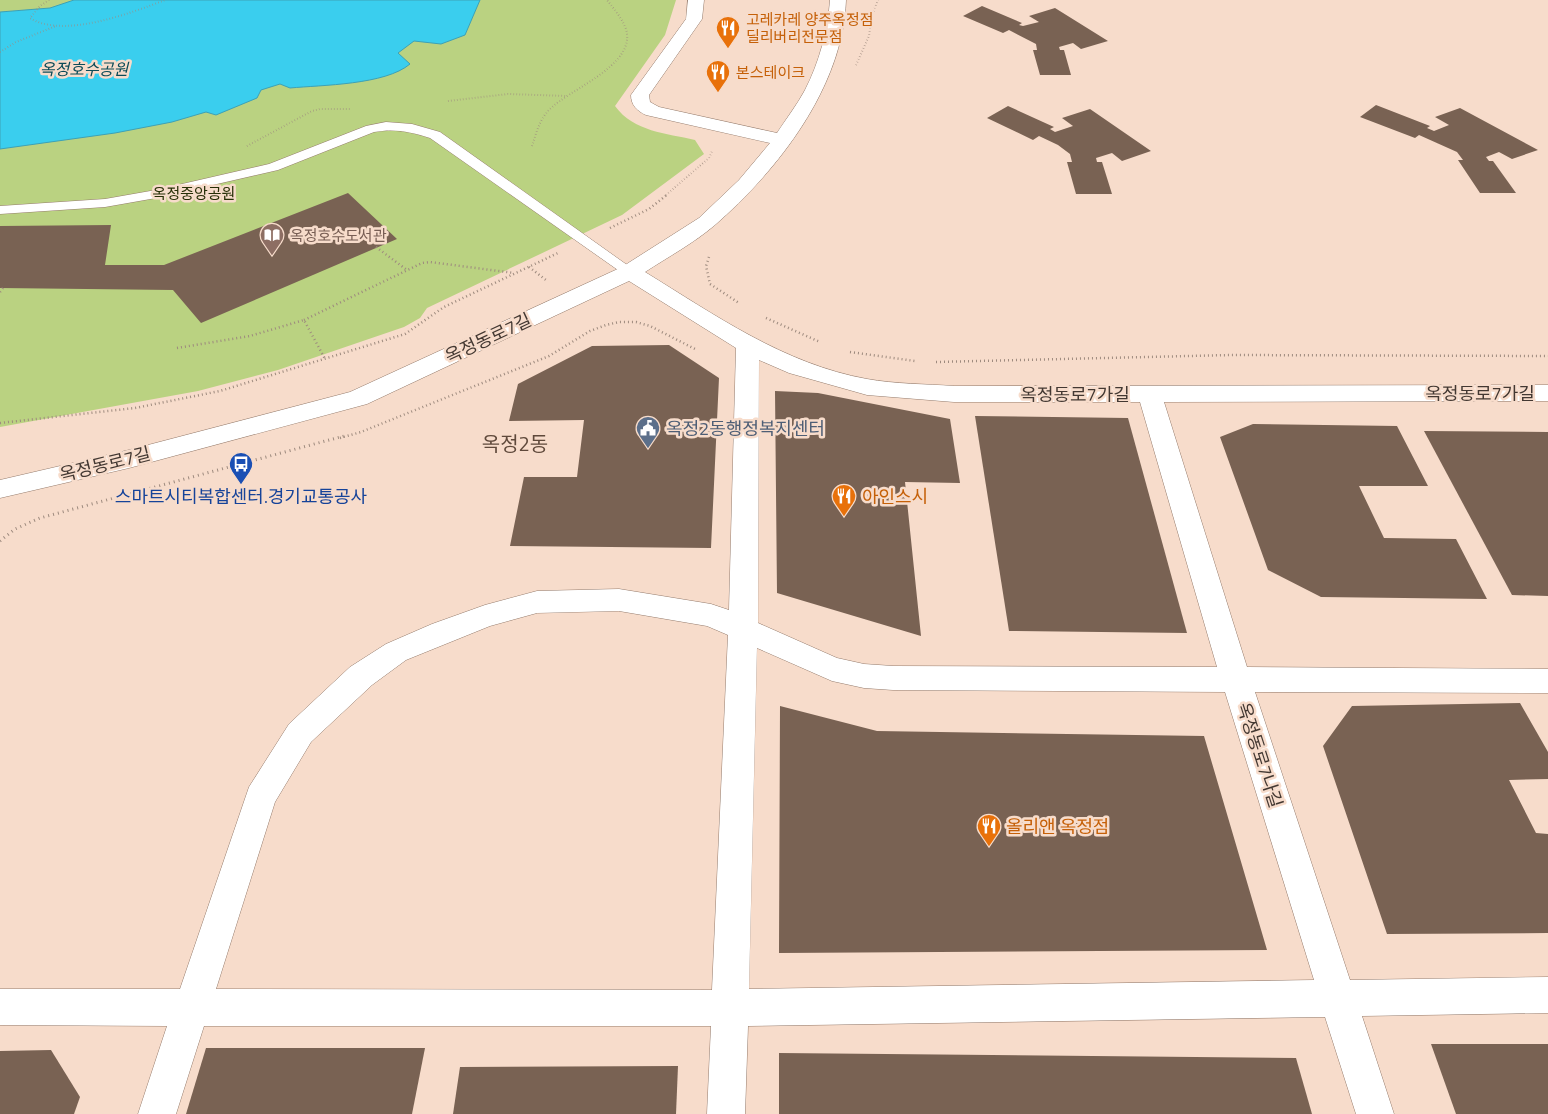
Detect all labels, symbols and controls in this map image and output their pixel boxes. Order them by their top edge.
place label: 고레카레 양주옥정점 딜리버리전문점 [746,8,874,48]
restaurant icon: 고레카레 양주옥정점 딜리버리전문점 [715,15,741,49]
water label: 옥정호수공원 [40,57,129,81]
restaurant icon: 본스테이크 [705,59,731,93]
place label: 본스테이크 [736,61,805,84]
park label: 옥정중앙공원 [153,182,235,205]
library icon: 옥정호수도서관 [259,222,285,256]
place label: 옥정호수도서관 [290,224,387,247]
street label: 옥정동로7길 [440,306,536,370]
street label: 옥정동로7가길 [1425,380,1535,407]
street label: 옥정동로7가길 [1020,381,1130,408]
public building icon: 옥정2동행정복지센터 [635,415,661,449]
place label: 옥정2동행정복지센터 [666,415,825,442]
district label: 옥정2동 [482,428,548,459]
street label: 옥정동로7길 [57,440,153,488]
bus stop icon: 스마트시티복합센터.경기교통공사 [228,451,254,485]
place label: 스마트시티복합센터.경기교통공사 [115,483,368,510]
restaurant icon: 아인스시 [831,483,857,517]
place label: 아인스시 [862,483,928,510]
street label: 옥정동로7나길 [1230,699,1290,811]
restaurant icon: 올리앤 옥정점 [976,813,1002,847]
place label: 올리앤 옥정점 [1006,813,1109,840]

